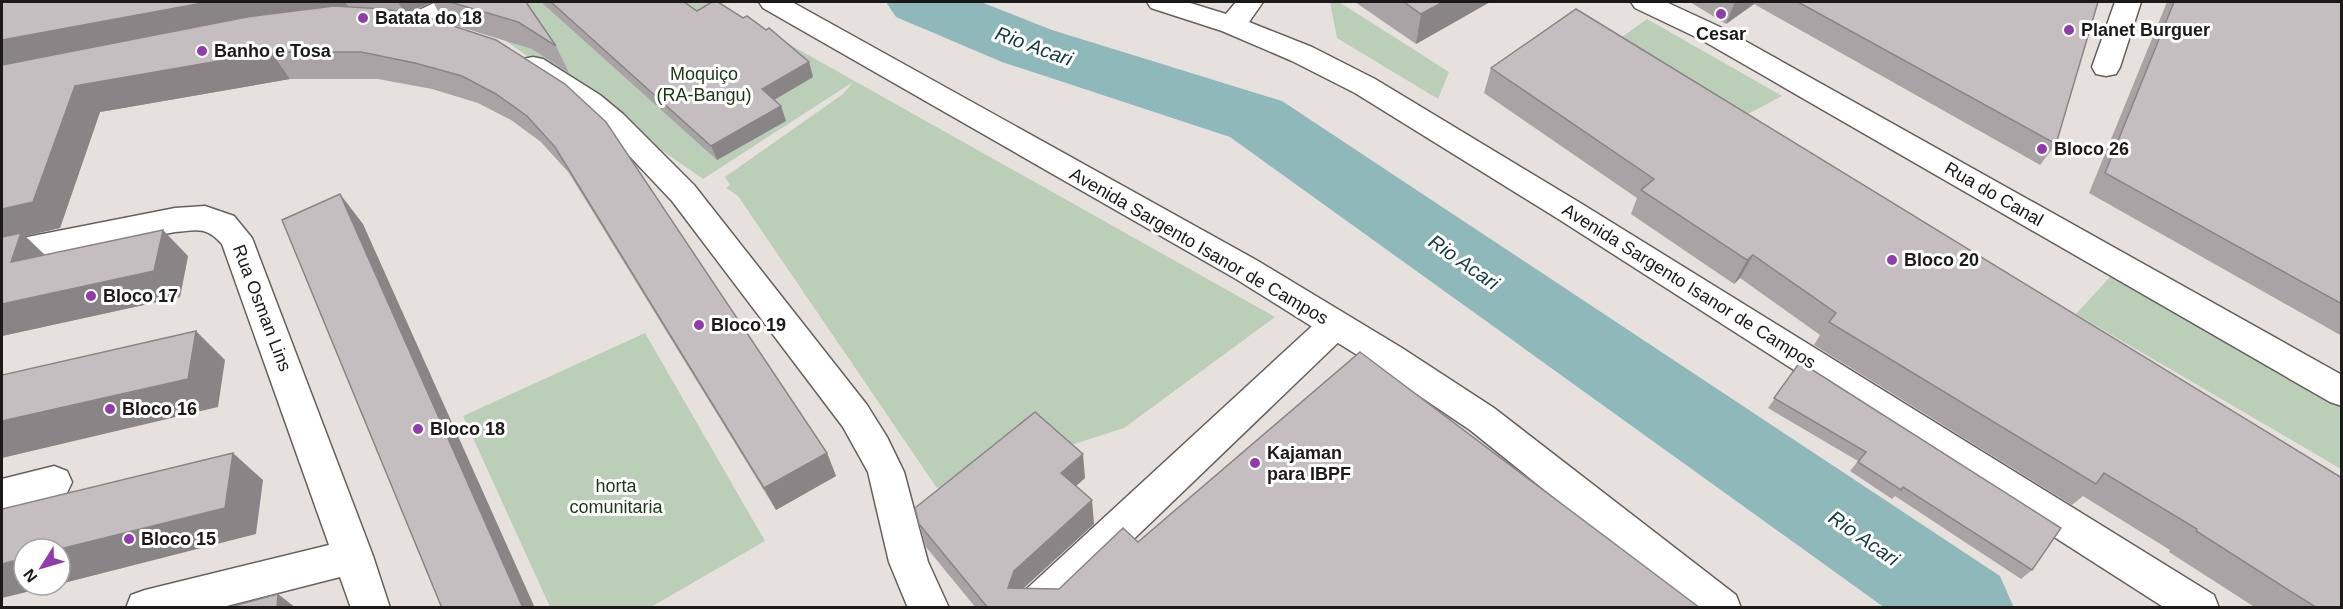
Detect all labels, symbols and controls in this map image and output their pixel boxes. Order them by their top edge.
marker: Cesar [1714,7,1728,21]
place label: Batata do 18 [375,8,482,28]
marker: Batata do 18 [356,11,370,25]
place label: Planet Burguer [2081,20,2210,40]
water label: Rio Acari [992,22,1076,70]
marker: Planet Burguer [2062,23,2076,37]
place label: Cesar [1696,24,1746,44]
place label: Banho e Tosa [214,41,332,61]
marker: Banho e Tosa [195,44,209,58]
park label: Moquiço (RA-Bangu) [656,64,752,105]
place label: Bloco 26 [2054,139,2129,159]
marker: Bloco 26 [2035,142,2049,156]
street label: Rua do Canal [1941,158,2047,230]
street label: Avenida Sargento Isanor de Campos [1066,164,1332,328]
street label: Avenida Sargento Isanor de Campos [1559,199,1819,373]
water label: Rio Acari [1425,230,1504,294]
street label: Rua Osman Lins [229,242,295,374]
place label: Bloco 20 [1904,250,1979,270]
marker: Bloco 20 [1885,253,1899,267]
place label: Bloco 17 [103,286,178,306]
marker: Bloco 17 [84,289,98,303]
place label: Bloco 19 [711,315,786,335]
marker: Bloco 19 [692,318,706,332]
place label: Bloco 16 [122,399,197,419]
marker: Bloco 16 [103,402,117,416]
place label: Bloco 18 [430,419,505,439]
marker: Bloco 18 [411,422,425,436]
place label: Kajaman para IBPF [1267,443,1351,484]
marker: Kajaman para IBPF [1248,456,1262,470]
park label: horta comunitaria [569,476,664,517]
water label: Rio Acari [1825,506,1904,570]
place label: Bloco 15 [141,529,216,549]
marker: Bloco 15 [122,532,136,546]
north arrow [12,537,72,597]
text: N [20,566,41,585]

